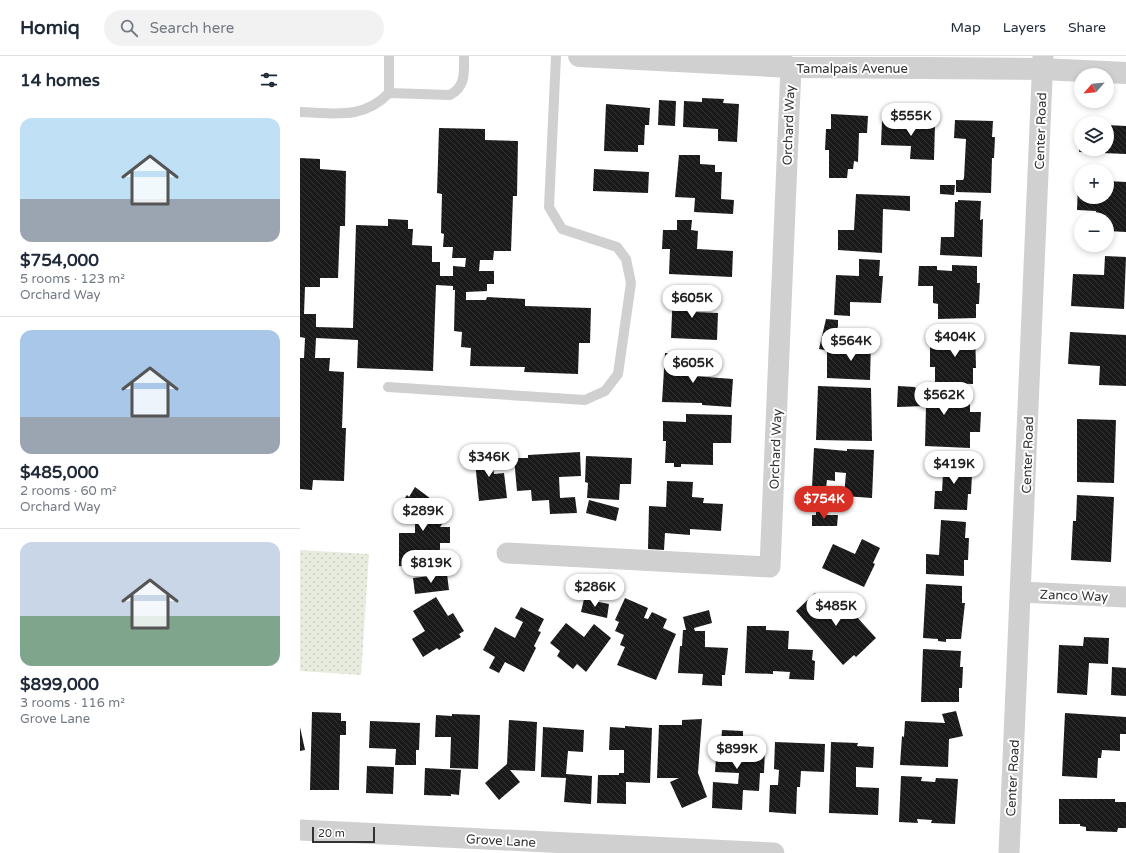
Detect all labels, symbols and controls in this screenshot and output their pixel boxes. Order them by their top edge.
search box [104,10,384,46]
text: Homiq [20,17,80,39]
icon: search [118,17,140,39]
text: Search here [150,19,234,37]
text: Map [951,19,981,36]
text: Layers [1003,19,1046,36]
text: Share [1068,19,1106,36]
street label: Tamalpais Avenue [796,61,908,77]
north arrow [1074,68,1114,108]
map controls [1074,68,1114,252]
icon: filters [258,69,280,91]
text: 14 homes [20,70,100,91]
street label: Orchard Way [780,84,798,166]
street label: Center Road [1032,92,1050,170]
pin: $555K [883,103,939,137]
text: $555K [890,108,932,124]
button: layers [1074,116,1114,156]
icon: home [114,144,186,216]
button: + [1074,164,1114,204]
button: − [1074,212,1114,252]
text: $754,000 [20,250,99,271]
text: 5 rooms · 123 m² [20,271,125,287]
pin: $605K [664,285,720,319]
text: Orchard Way [20,287,101,303]
text: $605K [671,290,713,306]
pin: $404K [927,324,983,358]
pin: $564K [823,328,879,362]
text: $404K [934,329,976,345]
text: $564K [830,333,872,349]
pin: $605K [665,350,721,384]
text: $605K [672,355,714,371]
icon: home [114,356,186,428]
pin: $562K [916,382,972,416]
text: $562K [923,387,965,403]
street label: Orchard Way [767,408,785,490]
street label: Center Road [1019,416,1037,494]
pin: $346K [461,444,517,478]
text: $346K [468,449,510,465]
pin: $419K [926,451,982,485]
text: $419K [933,456,975,472]
text: $485,000 [20,462,99,483]
text: 2 rooms · 60 m² [20,483,117,499]
pin: $754K [796,486,852,520]
text: $754K [803,491,845,507]
pin: $289K [395,498,451,532]
text: Orchard Way [20,499,101,515]
text: $289K [402,503,444,519]
pin: $819K [403,550,459,584]
text: $819K [410,555,452,571]
icon: home [114,568,186,640]
pin: $286K [567,574,623,608]
text: $286K [574,579,616,595]
street label: Zanco Way [1039,587,1108,605]
pin: $485K [808,593,864,627]
text: $485K [815,598,857,614]
text: $899,000 [20,674,99,695]
text: 3 rooms · 116 m² [20,695,125,711]
text: Grove Lane [20,711,90,727]
pin: $899K [709,736,765,770]
street label: Center Road [1003,739,1023,817]
text: $899K [716,741,758,757]
scale bar [312,825,375,844]
text: 20 m [318,827,345,840]
street label: Grove Lane [466,831,536,851]

